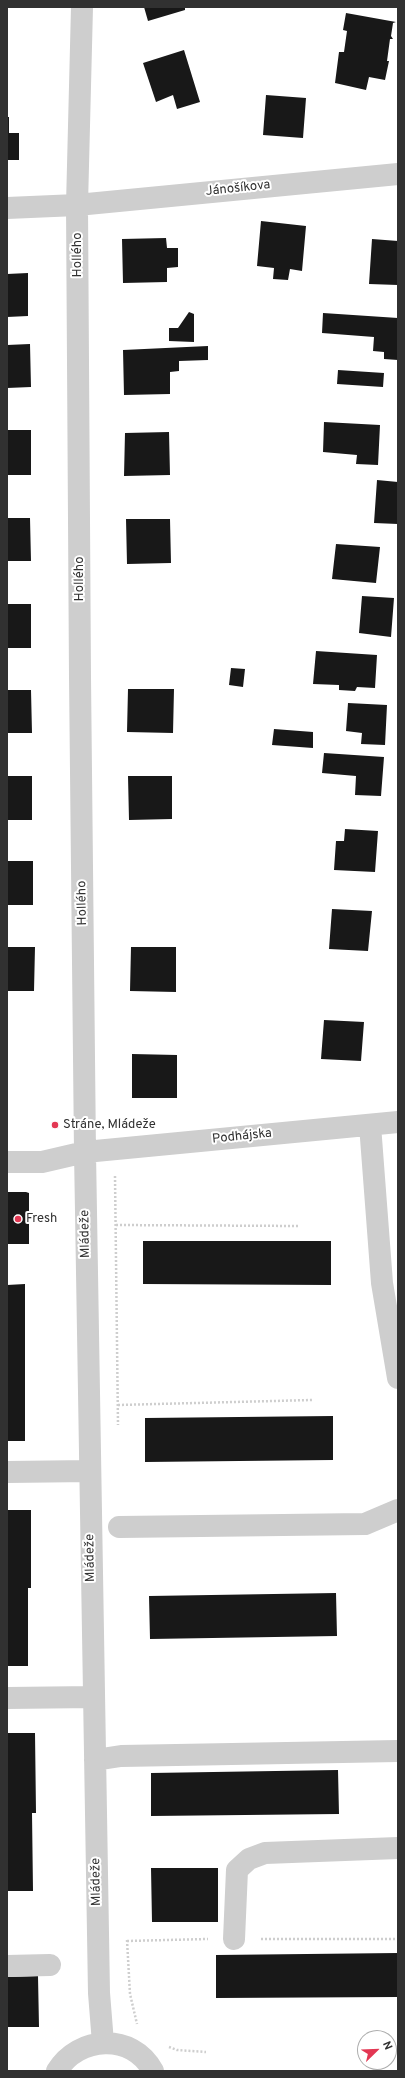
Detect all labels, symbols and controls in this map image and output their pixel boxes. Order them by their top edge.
street label: Jánošíkova [205,178,271,200]
street label: Hollého [70,233,86,277]
street label: Hollého [72,557,88,601]
street label: Hollého [75,880,91,926]
place label: Stráne, Mládeže [63,1117,156,1133]
marker: Stráne, Mládeže [50,1120,60,1130]
street label: Podhájska [211,1126,273,1148]
street label: Mládeže [78,1210,94,1258]
place label: Fresh [26,1211,57,1227]
marker: Fresh [13,1214,23,1224]
street label: Mládeže [83,1534,99,1582]
street label: Mládeže [89,1858,105,1906]
north arrow [357,2030,397,2070]
text: N [379,2039,395,2052]

